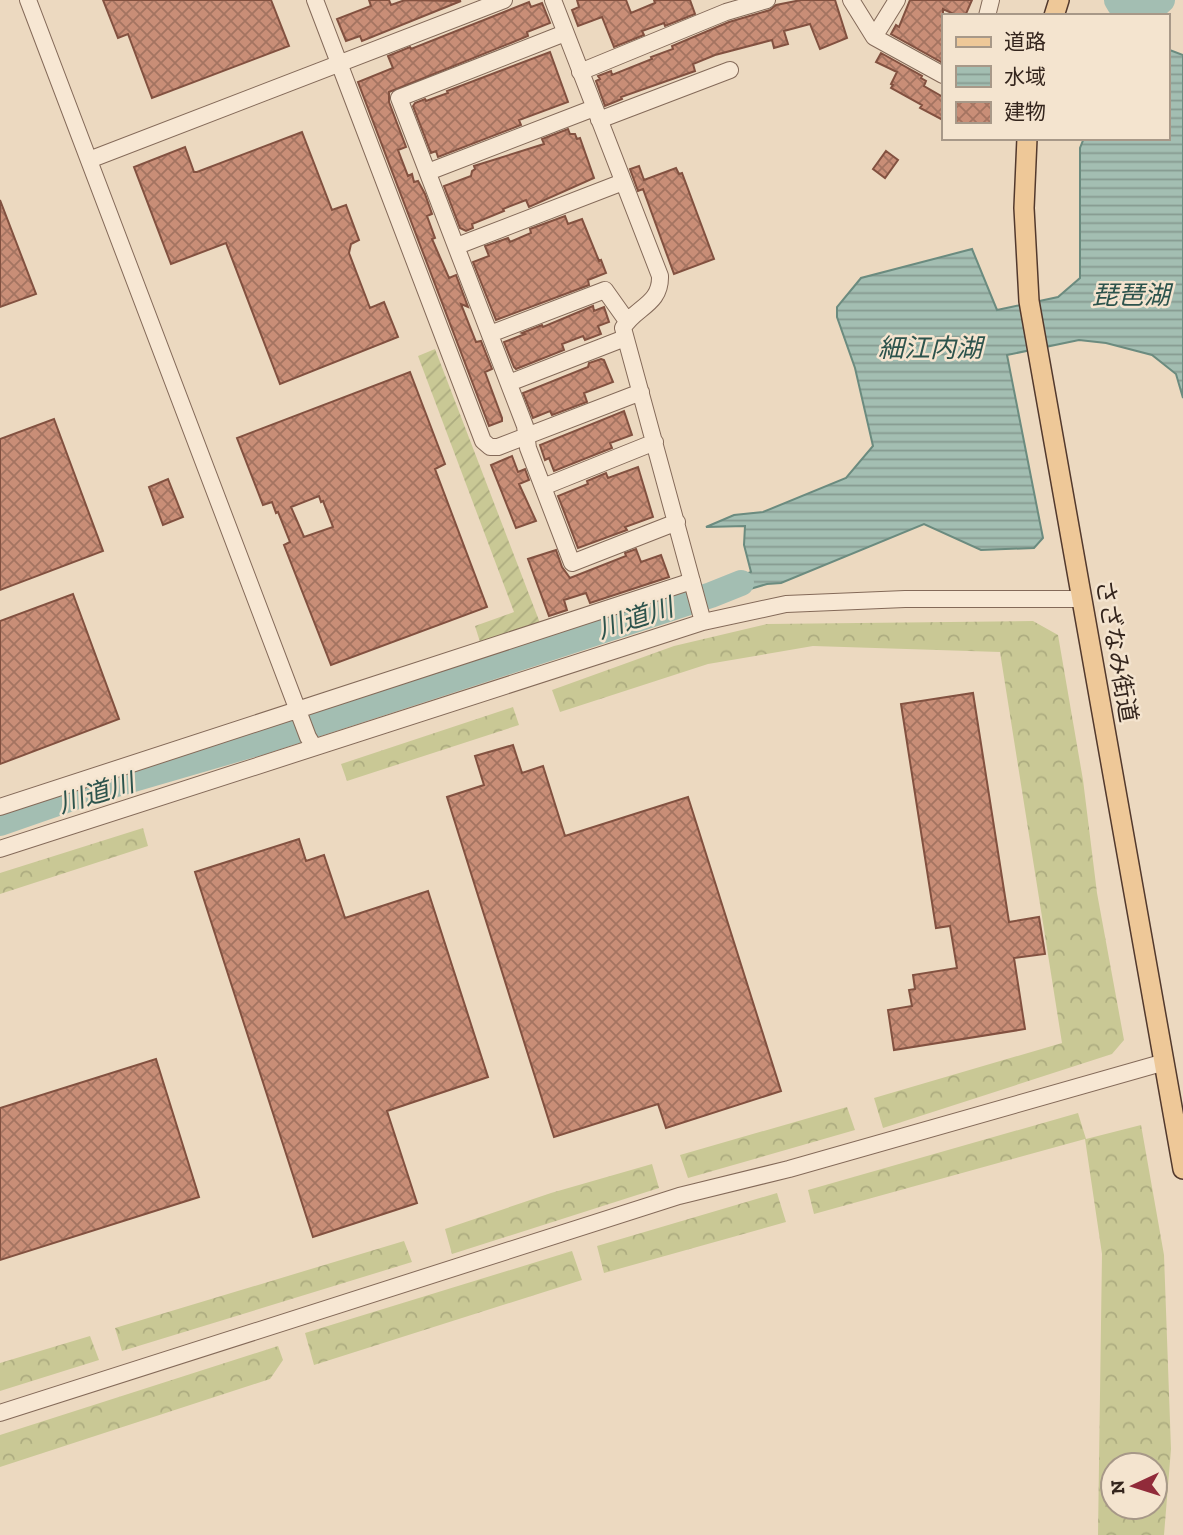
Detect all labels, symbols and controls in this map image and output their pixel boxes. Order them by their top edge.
legend [942,14,1169,140]
text: 道路 [1004,29,1046,54]
text: 水域 [1004,64,1046,89]
text: 建物 [1004,99,1046,124]
water label: 琵琶湖 [1092,279,1174,311]
water label: 細江内湖 [878,332,986,364]
street label: さざなみ街道 [1090,578,1144,724]
water label: 川道川 [593,590,680,645]
water label: 川道川 [54,765,141,820]
north arrow [1099,1451,1169,1521]
text: N [1106,1479,1130,1495]

